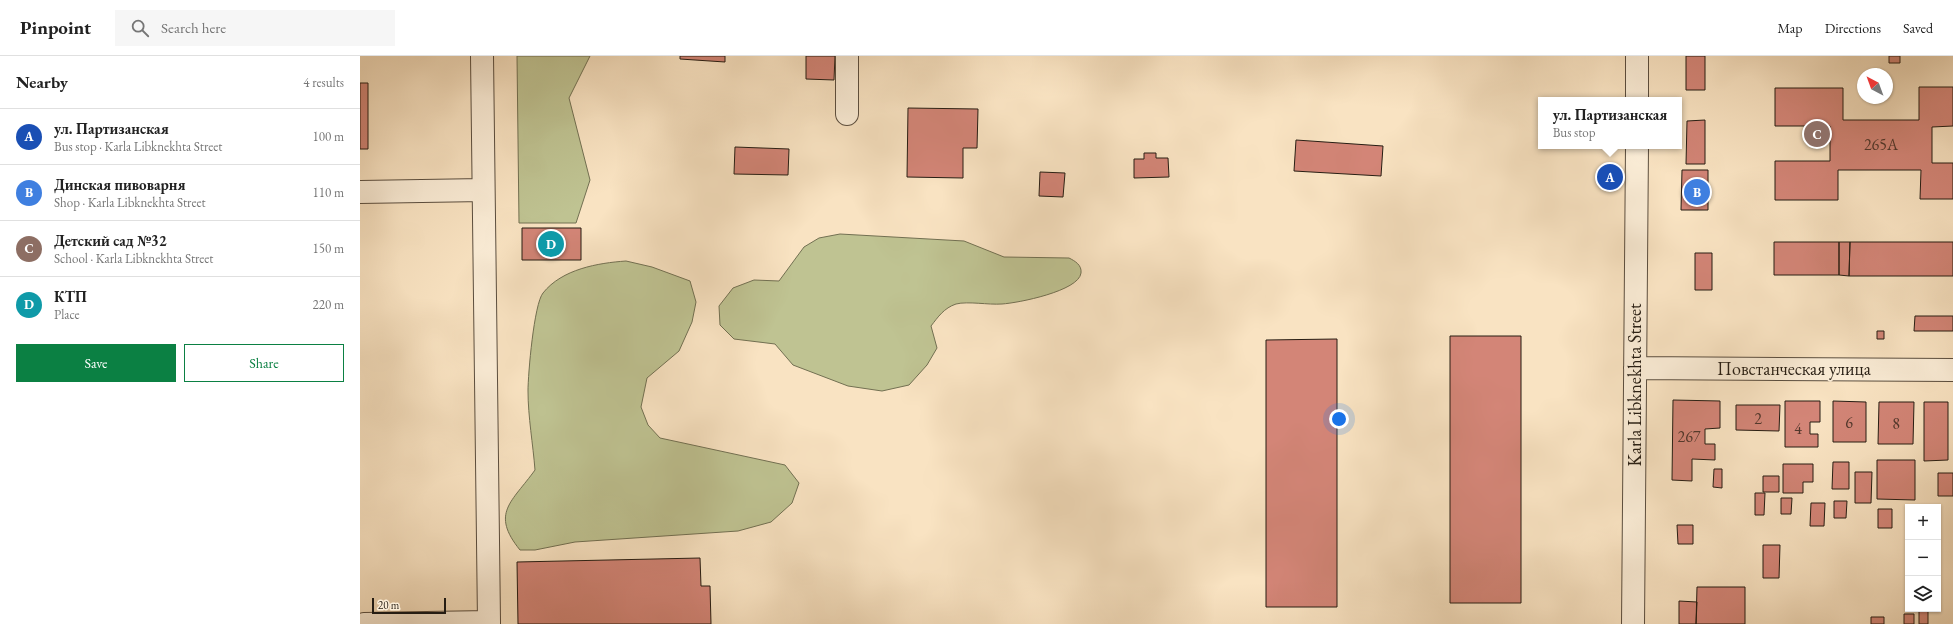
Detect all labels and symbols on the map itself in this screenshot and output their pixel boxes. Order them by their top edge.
north arrow [1857,68,1893,104]
pin: C [1804,119,1830,149]
house number: 265А [1864,134,1899,155]
pin: A [1597,162,1623,192]
pin: B [1684,177,1710,207]
pin: D [538,229,564,259]
street label: Karla Libknekhta Street [1623,303,1646,467]
street label: Повстанческая улица [1717,357,1872,380]
house number: 2 [1754,408,1762,429]
your location [1329,409,1349,429]
house number: 6 [1845,412,1853,433]
house number: 8 [1892,413,1900,434]
house number: 4 [1794,418,1802,439]
house number: 267 [1677,426,1701,447]
scale bar [372,596,446,615]

